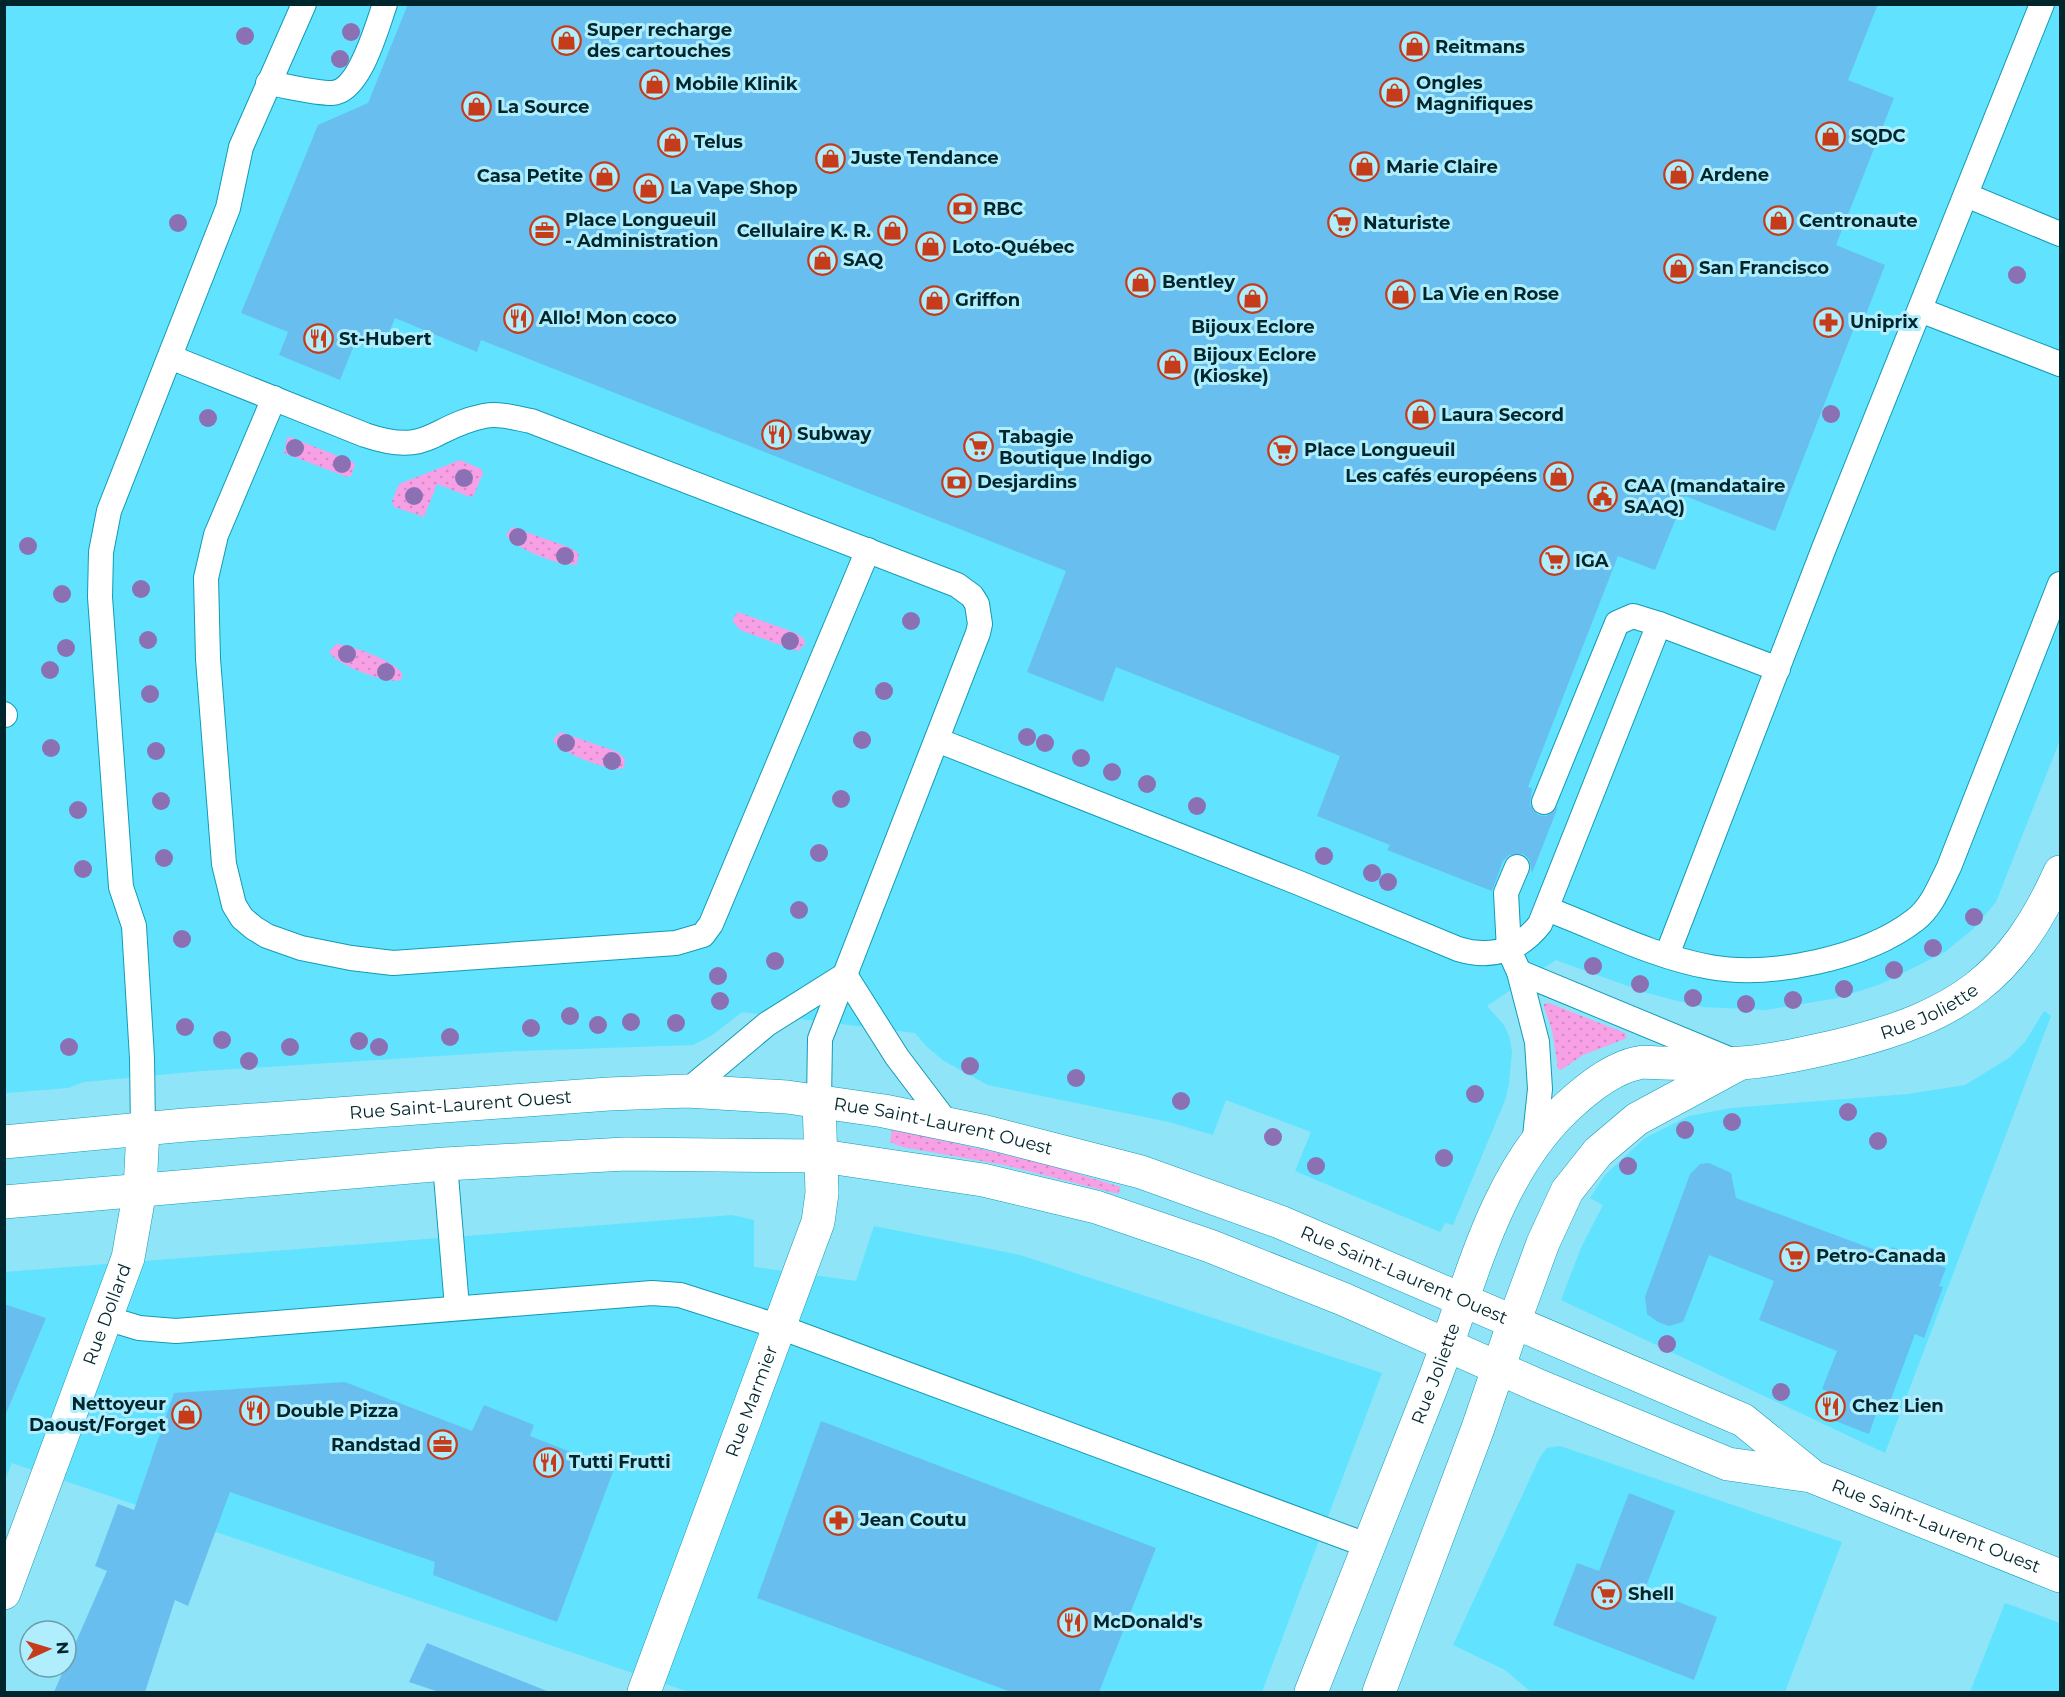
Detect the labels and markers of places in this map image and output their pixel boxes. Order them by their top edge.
place label: Super recharge des cartouches [587,19,732,62]
shop icon: Super recharge des cartouches [550,24,582,56]
shop icon: Reitmans [1398,31,1430,63]
place label: Reitmans [1435,36,1525,58]
shop icon: Mobile Klinik [638,68,670,100]
place label: Ongles Magnifiques [1416,72,1533,115]
place label: Mobile Klinik [675,73,798,95]
shop icon: Ongles Magnifiques [1379,77,1411,109]
shop icon: La Source [460,91,492,123]
place label: La Source [497,96,589,118]
shop icon: SQDC [1814,120,1846,152]
place label: SQDC [1851,125,1906,147]
shop icon: Telus [657,126,689,158]
place label: Telus [694,131,743,153]
shop icon: Juste Tendance [814,142,846,174]
place label: Juste Tendance [850,147,999,169]
shop icon: Marie Claire [1349,151,1381,183]
place label: Marie Claire [1386,156,1498,178]
shop icon: Ardene [1663,159,1695,191]
shop icon: Casa Petite [588,160,620,192]
place label: Ardene [1699,164,1769,186]
place label: Casa Petite [477,165,583,187]
shop icon: La Vape Shop [633,172,665,204]
place label: La Vape Shop [670,177,798,199]
bank icon: RBC [946,193,978,225]
place label: RBC [983,198,1023,220]
shop icon: Centronaute [1762,205,1794,237]
supermarket icon: Naturiste [1326,207,1358,239]
place label: Place Longueuil - Administration [565,209,718,252]
place label: Centronaute [1799,210,1918,232]
place label: Naturiste [1363,212,1450,234]
office icon: Place Longueuil - Administration [528,214,560,246]
shop icon: Cellulaire K. R. [876,215,908,247]
place label: Cellulaire K. R. [737,220,871,242]
shop icon: Loto-Québec [915,231,947,263]
place label: Loto-Québec [952,236,1075,258]
shop icon: SAQ [806,244,838,276]
place label: SAQ [843,249,884,271]
shop icon: San Francisco [1662,252,1694,284]
place label: San Francisco [1699,257,1829,279]
shop icon: Bentley [1125,266,1157,298]
place label: Bentley [1162,271,1235,293]
shop icon: La Vie en Rose [1385,278,1417,310]
shop icon: Bijoux Eclore [1237,282,1269,314]
place label: La Vie en Rose [1422,283,1559,305]
shop icon: Griffon [918,284,950,316]
place label: Griffon [955,289,1020,311]
restaurant icon: Allo! Mon coco [502,302,534,334]
pharmacy icon: Uniprix [1813,306,1845,338]
place label: Allo! Mon coco [538,307,677,329]
place label: Uniprix [1850,311,1919,333]
place label: Bijoux Eclore [1191,316,1315,338]
restaurant icon: St-Hubert [302,323,334,355]
place label: St-Hubert [339,328,432,350]
place label: Bijoux Eclore (Kioske) [1193,344,1316,387]
shop icon: Bijoux Eclore (Kioske) [1156,349,1188,381]
shop icon: Laura Secord [1404,399,1436,431]
place label: Laura Secord [1441,404,1564,426]
restaurant icon: Subway [760,418,792,450]
place label: Subway [797,423,871,445]
place label: Tabagie Boutique Indigo [999,426,1152,469]
supermarket icon: Tabagie Boutique Indigo [962,431,994,463]
supermarket icon: Place Longueuil [1267,434,1299,466]
place label: Place Longueuil [1304,439,1455,461]
shop icon: Les cafés européens [1542,460,1574,492]
place label: Les cafés européens [1345,465,1537,487]
bank icon: Desjardins [940,466,972,498]
place label: Desjardins [977,471,1077,493]
place label: CAA (mandataire SAAQ) [1624,475,1785,518]
public building icon: CAA (mandataire SAAQ) [1587,480,1619,512]
supermarket icon: IGA [1538,545,1570,577]
place label: IGA [1575,550,1609,572]
supermarket icon: Petro-Canada [1779,1240,1811,1272]
place label: Petro-Canada [1816,1245,1946,1267]
restaurant icon: Chez Lien [1815,1390,1847,1422]
place label: Nettoyeur Daoust/Forget [29,1393,166,1436]
restaurant icon: Double Pizza [239,1395,271,1427]
place label: Chez Lien [1852,1395,1944,1417]
shop icon: Nettoyeur Daoust/Forget [171,1398,203,1430]
place label: Double Pizza [276,1400,399,1422]
office icon: Randstad [426,1429,458,1461]
place label: Randstad [331,1434,421,1456]
restaurant icon: Tutti Frutti [532,1446,564,1478]
place label: Tutti Frutti [569,1451,671,1473]
pharmacy icon: Jean Coutu [823,1504,855,1536]
place label: Jean Coutu [859,1509,967,1531]
supermarket icon: Shell [1591,1578,1623,1610]
place label: Shell [1628,1583,1674,1605]
restaurant icon: McDonald's [1056,1606,1088,1638]
place label: McDonald's [1093,1611,1203,1633]

